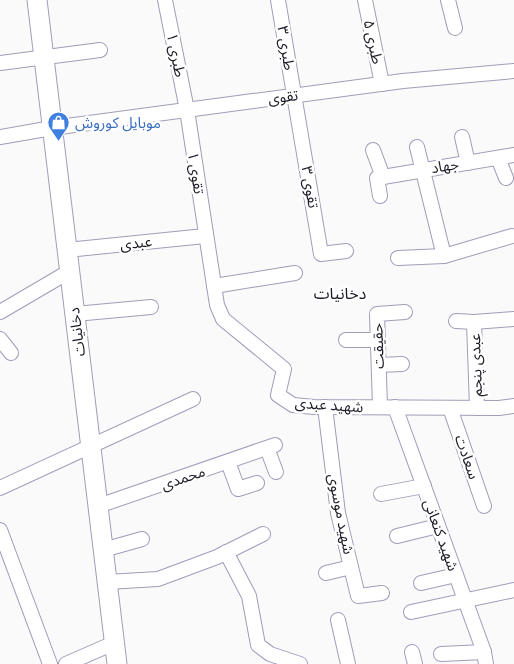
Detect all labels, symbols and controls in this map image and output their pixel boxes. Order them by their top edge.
street label: طبری ۵ [360,18,386,66]
street label: طبری ۳ [274,24,298,72]
street label: طبری ۱ [163,31,189,79]
street label: تقوی [267,86,299,108]
shop icon: موبایل کوروش [47,111,71,142]
place label: موبایل کوروش [75,114,161,132]
street label: تقوی ۱ [184,151,208,195]
street label: جهاد [430,155,460,177]
street label: تقوی ۳ [297,164,323,210]
street label: عبدی [119,232,153,254]
district label: دخانیات [314,284,366,303]
street label: دخانیات [65,306,89,358]
street label: حقیقت [368,323,388,369]
street label: عبدی پنجم [466,333,488,397]
street label: شهید عبدی [294,394,364,416]
street label: سعادت [451,432,483,482]
street label: محمدی [159,462,207,494]
street label: شهید موسوی [324,472,358,556]
street label: شهید کنعانی [420,497,462,574]

